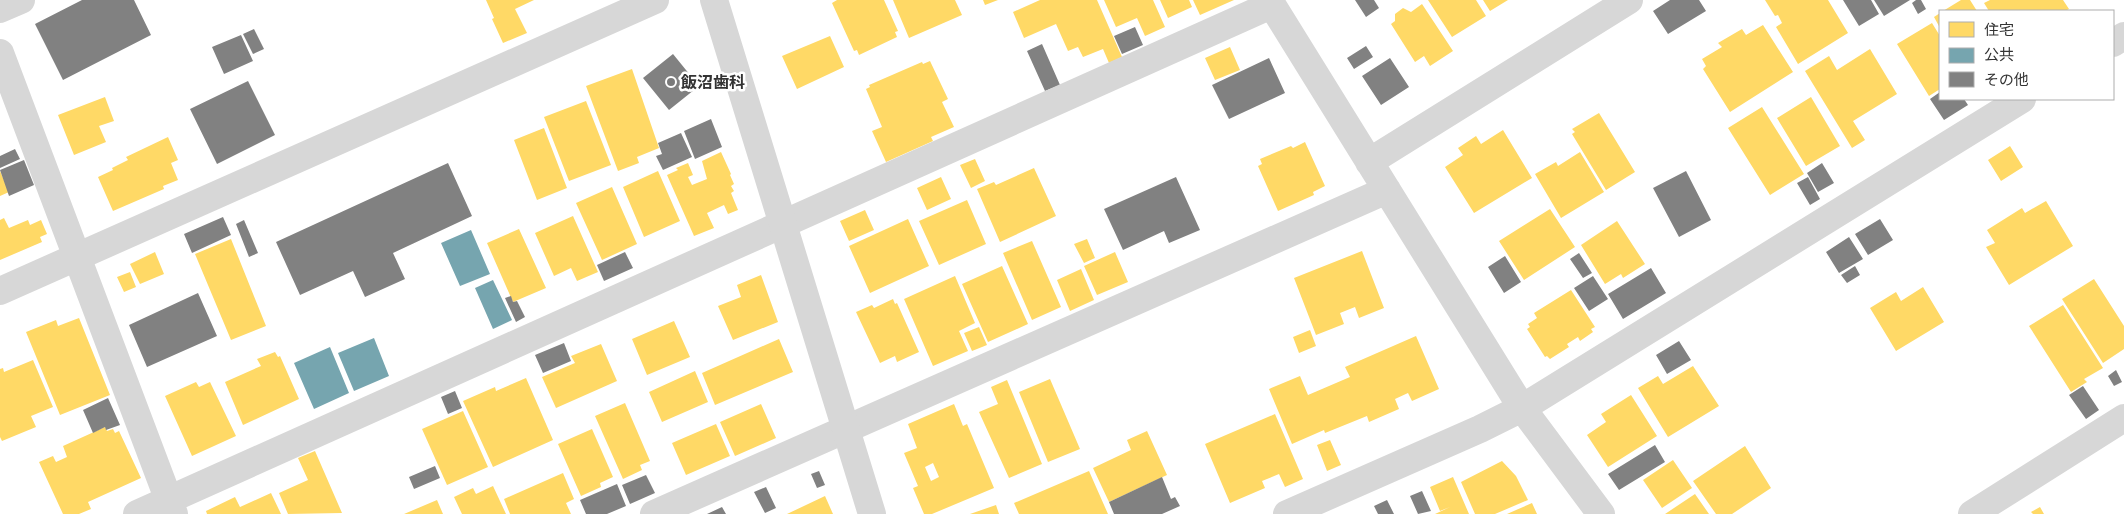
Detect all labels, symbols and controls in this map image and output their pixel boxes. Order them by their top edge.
legend [1939,10,2114,100]
text: 住宅 [1984,19,2014,40]
text: 公共 [1984,44,2014,65]
text: その他 [1984,69,2029,90]
place label: 飯沼歯科 [680,71,745,94]
marker: 飯沼歯科 [665,76,677,88]

